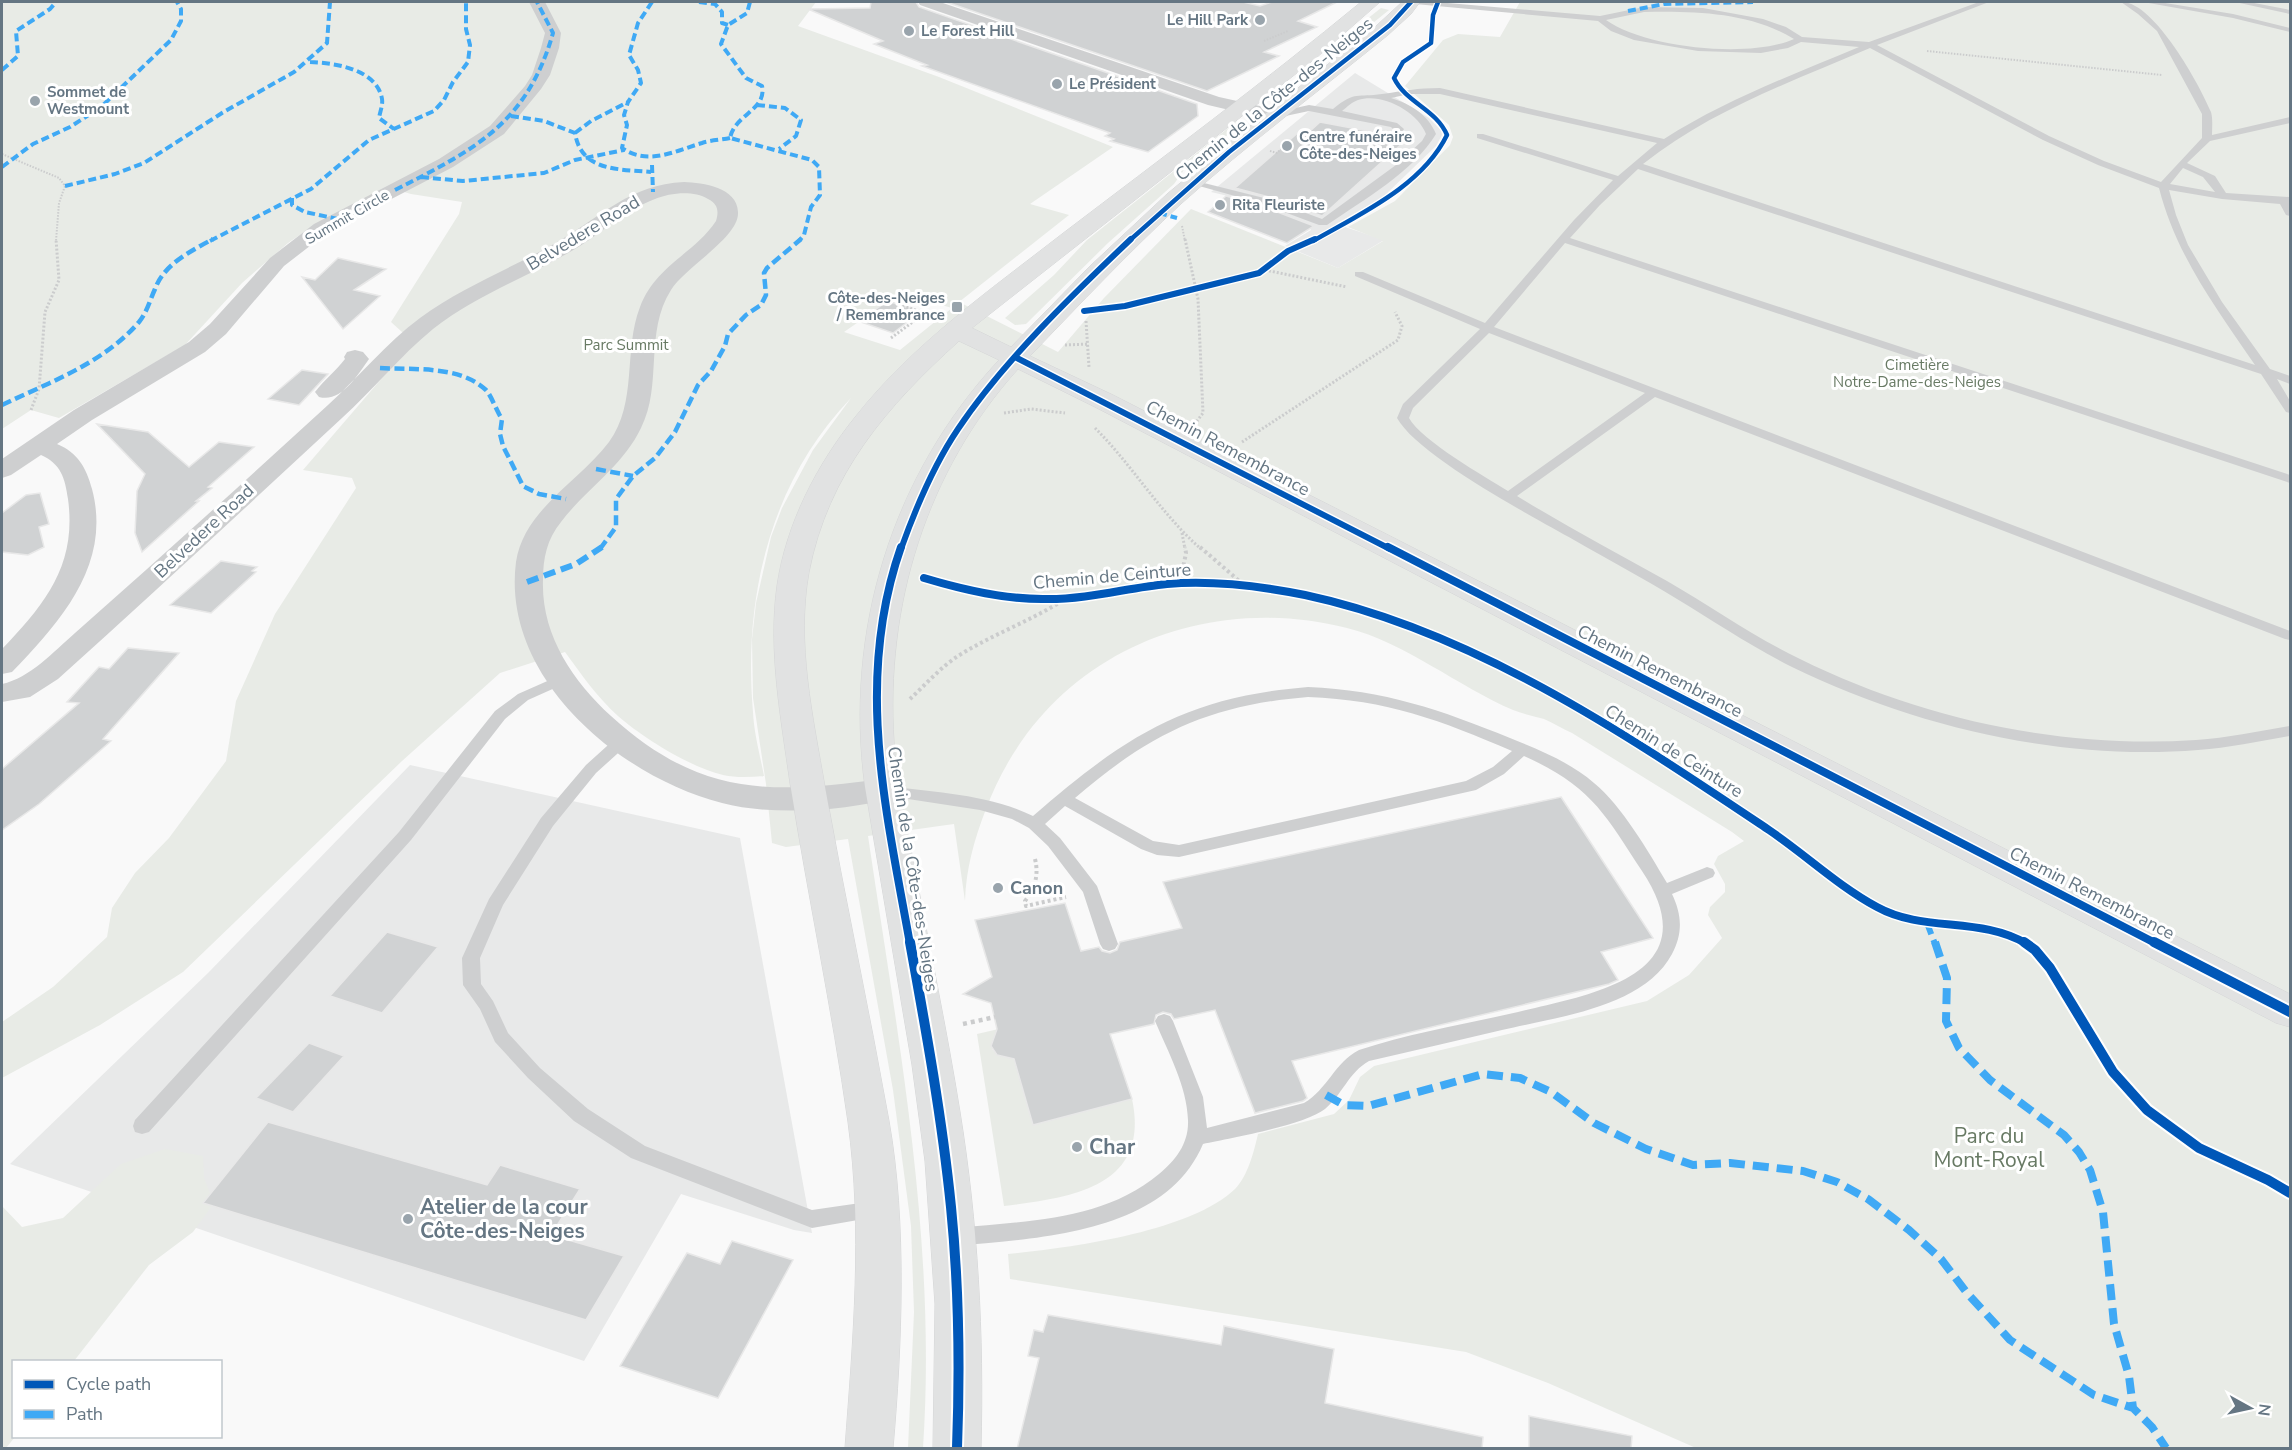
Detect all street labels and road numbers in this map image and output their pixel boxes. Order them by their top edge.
street label: Chemin de la Côte-des-Neiges [1170,12,1378,186]
street label: Summit Circle [301,185,393,249]
street label: Belvedere Road [522,190,644,276]
street label: Chemin Remembrance [1142,395,1314,501]
street label: Belvedere Road [149,479,259,583]
street label: Chemin de Ceinture [1032,557,1192,595]
street label: Chemin Remembrance [1573,619,1747,723]
street label: Chemin de Ceinture [1600,699,1748,803]
street label: Chemin de la Côte-des-Neiges [882,745,944,993]
street label: Chemin Remembrance [2005,841,2179,945]

